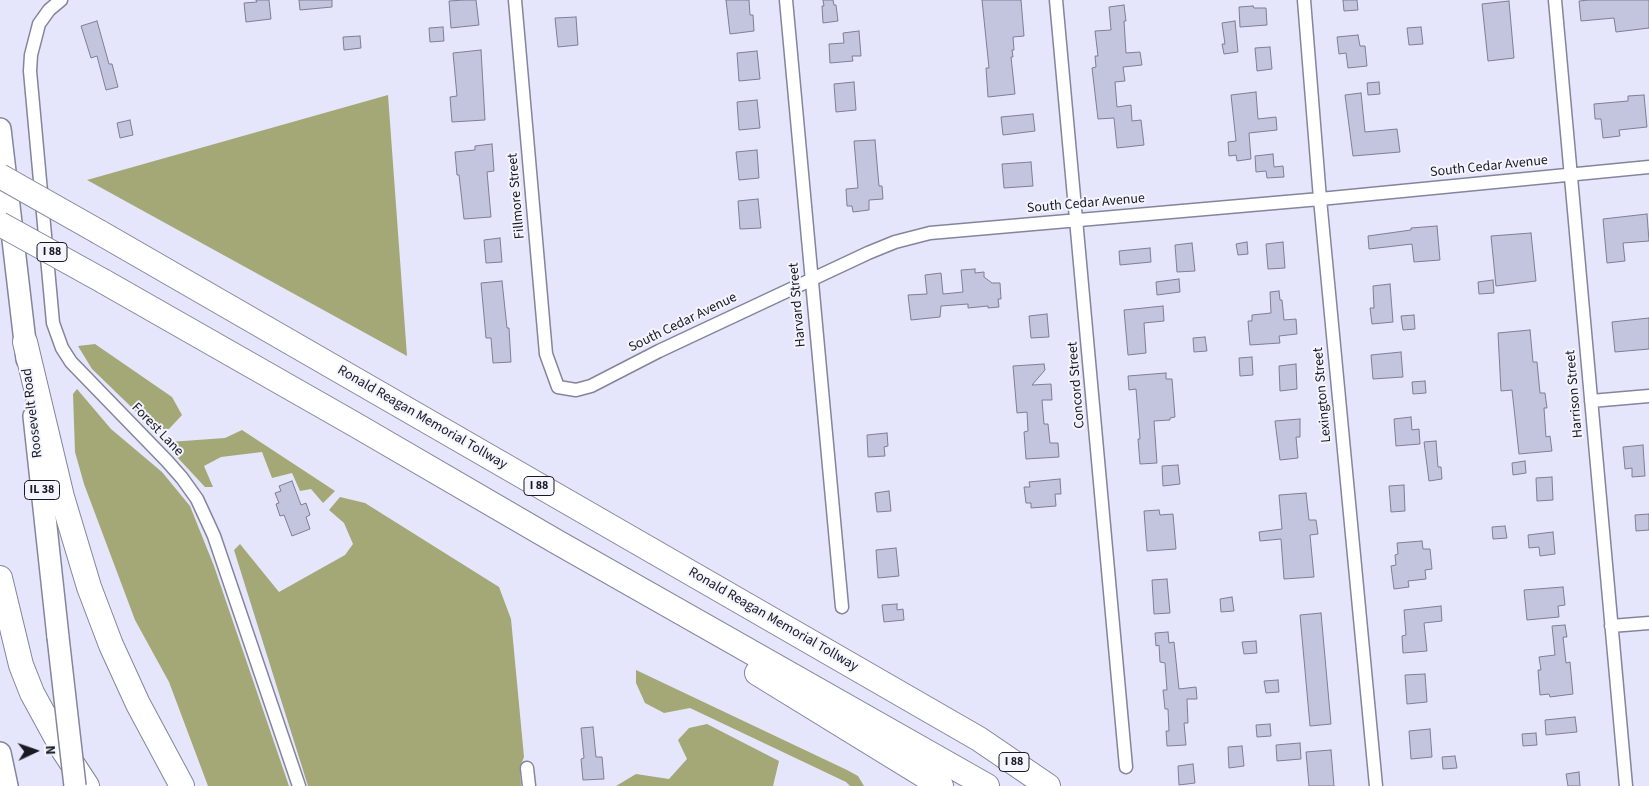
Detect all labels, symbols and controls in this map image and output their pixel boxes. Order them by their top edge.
street label: Fillmore Street [505,152,529,240]
street label: South Cedar Avenue [1429,152,1549,182]
street label: South Cedar Avenue [1026,190,1146,218]
road number: I 88 [37,242,67,262]
street label: Harvard Street [786,262,810,348]
street label: South Cedar Avenue [626,289,740,357]
street label: Concord Street [1065,341,1089,429]
street label: Lexington Street [1310,347,1336,443]
street label: Harrison Street [1563,349,1587,439]
street label: Ronald Reagan Memorial Tollway [334,362,510,474]
street label: Roosevelt Road [19,367,47,459]
street label: Forest Lane [127,400,187,460]
road number: I 88 [524,476,554,496]
road number: IL 38 [24,480,60,500]
street label: Ronald Reagan Memorial Tollway [685,564,861,676]
north arrow [10,726,60,776]
text: N [40,745,60,755]
road number: I 88 [999,752,1029,772]

